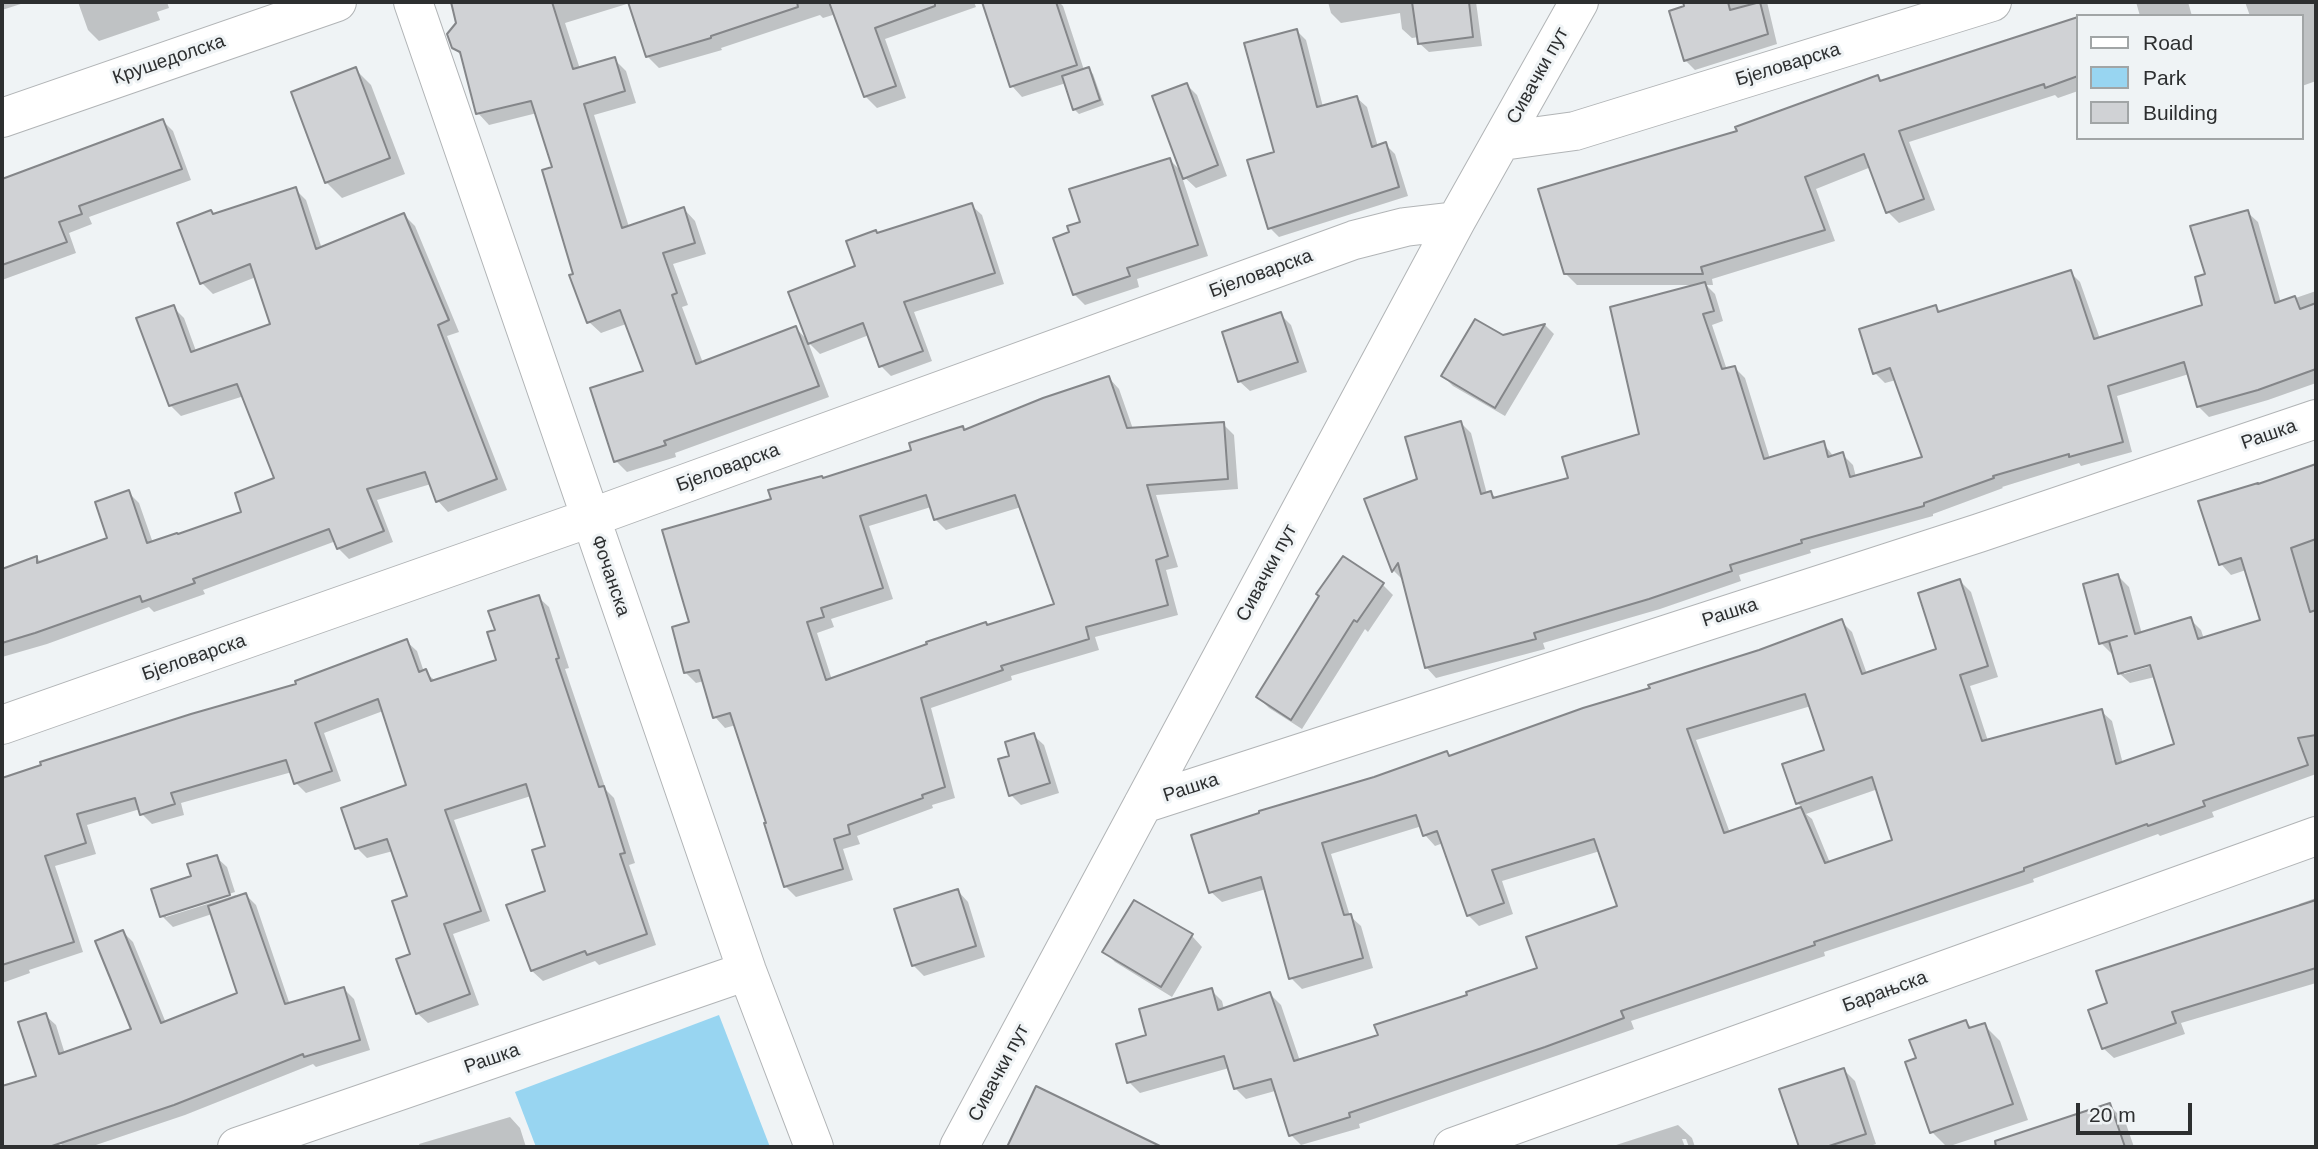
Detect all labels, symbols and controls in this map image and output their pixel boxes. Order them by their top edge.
legend [2076,14,2304,140]
street label: Сивачки пут [1502,24,1574,128]
street label: Крушедолска [110,30,228,90]
text: Road [2143,31,2193,54]
street label: Бјеловарска [1733,38,1843,92]
text: Park [2143,66,2186,89]
text: Building [2143,101,2218,124]
street label: Бјеловарска [1206,245,1316,303]
street label: Рашка [2238,415,2300,455]
street label: Бјеловарска [673,439,783,497]
street label: Сивачки пут [1232,520,1302,626]
street label: Фочанска [585,532,635,620]
street label: Рашка [1699,593,1761,633]
street label: Бјеловарска [139,630,249,686]
street label: Рашка [1160,768,1222,808]
street label: Барањска [1840,966,1930,1018]
street label: Сивачки пут [964,1020,1034,1126]
street label: Рашка [461,1039,523,1079]
scale bar [2080,1090,2196,1134]
text: 20 m [2089,1103,2136,1126]

